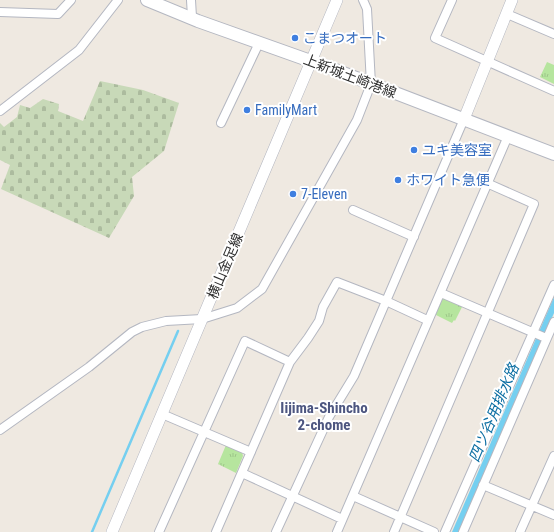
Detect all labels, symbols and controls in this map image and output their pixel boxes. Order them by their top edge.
place label: こまつオート [303,30,387,46]
marker: こまつオート [290,33,300,43]
street label: 上新城土崎港線 [301,51,399,101]
place label: FamilyMart [255,102,317,118]
marker: FamilyMart [242,105,252,115]
place label: ユキ美容室 [422,142,492,158]
marker: ユキ美容室 [409,145,419,155]
place label: ホワイト急便 [406,172,490,188]
marker: ホワイト急便 [393,175,403,185]
place label: 7-Eleven [301,186,347,202]
marker: 7-Eleven [288,189,298,199]
street label: 横山金足線 [204,231,246,301]
water label: 四ツ谷用排水路 [465,359,524,465]
district label: Iijima-Shincho 2-chome [280,399,368,434]

